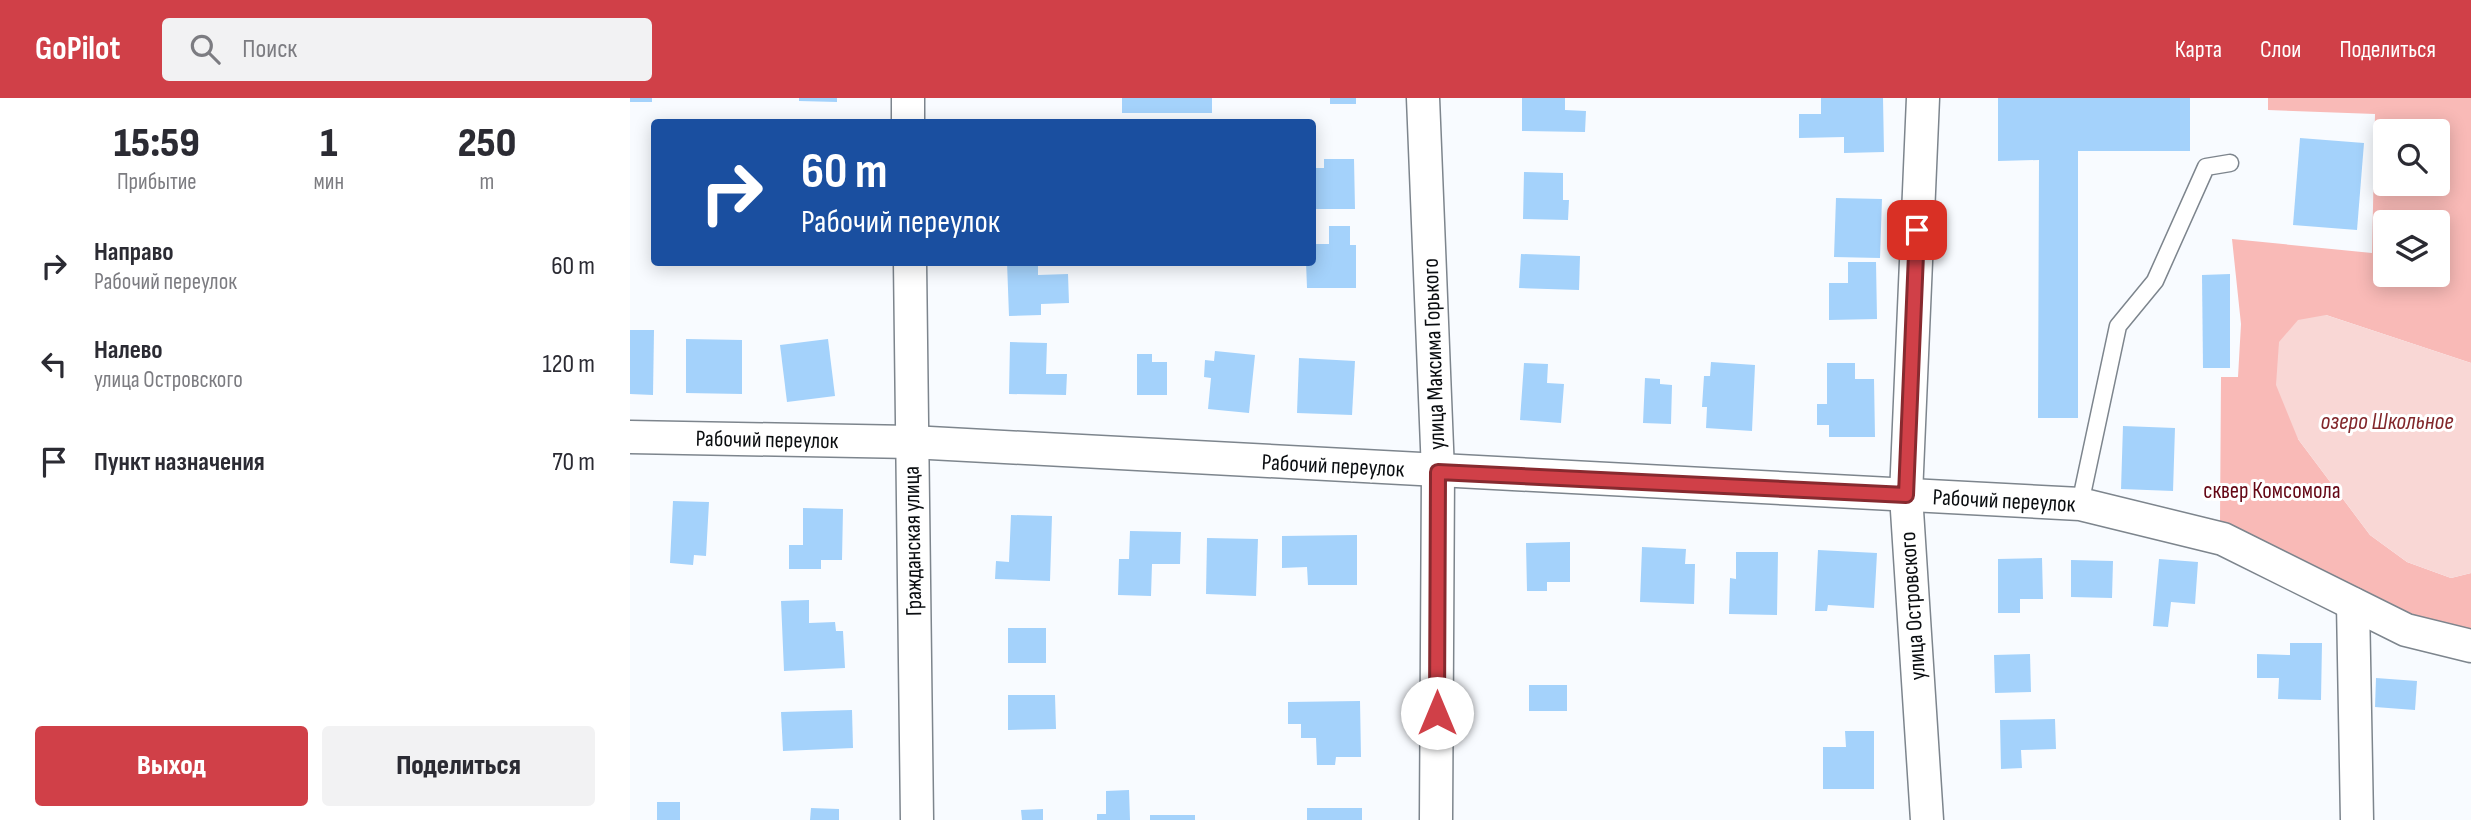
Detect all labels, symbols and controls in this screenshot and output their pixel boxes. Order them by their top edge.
search box [162,18,652,81]
text: GoPilot [35,29,120,69]
icon: search [186,30,224,68]
text: Поиск [242,34,297,65]
text: Карта [2175,35,2222,64]
text: Слои [2260,35,2301,64]
text: Поделиться [2339,35,2436,64]
text: 15:59 [114,118,200,169]
text: 1 [320,118,337,169]
text: 250 [458,118,516,169]
map controls [2373,119,2450,287]
button: search [2373,119,2450,196]
text: 60 m [801,143,888,202]
icon: right [686,147,777,238]
text: Прибытие [117,168,197,196]
text: мин [314,168,344,196]
text: m [480,168,494,196]
pin [1887,200,1947,260]
text: Рабочий переулок [801,203,1000,242]
button: layers [2373,210,2450,287]
icon: arrive [1898,211,1936,249]
text: Направо [94,237,173,268]
icon: right [35,247,73,285]
text: 60 m [551,251,595,282]
street label: улица Максима Горького [1417,258,1451,450]
text: Рабочий переулок [94,268,237,296]
text: Налево [94,335,163,366]
icon: left [35,345,73,383]
text: 120 m [542,349,595,380]
text: улица Островского [94,366,243,394]
water label: озеро Школьное [2320,407,2454,436]
street label: Рабочий переулок [695,425,839,455]
icon: arrive [35,443,73,481]
text: Пункт назначения [94,447,265,478]
text: 70 m [552,447,595,478]
street label: Рабочий переулок [1261,448,1405,484]
street label: Гражданская улица [898,466,928,616]
park label: сквер Комсомола [2203,477,2341,505]
street label: Рабочий переулок [1932,483,2076,519]
street label: улица Островского [1894,531,1932,681]
position arrow [1400,676,1474,750]
button: Выход [35,726,308,806]
button: Поделиться [322,726,595,806]

